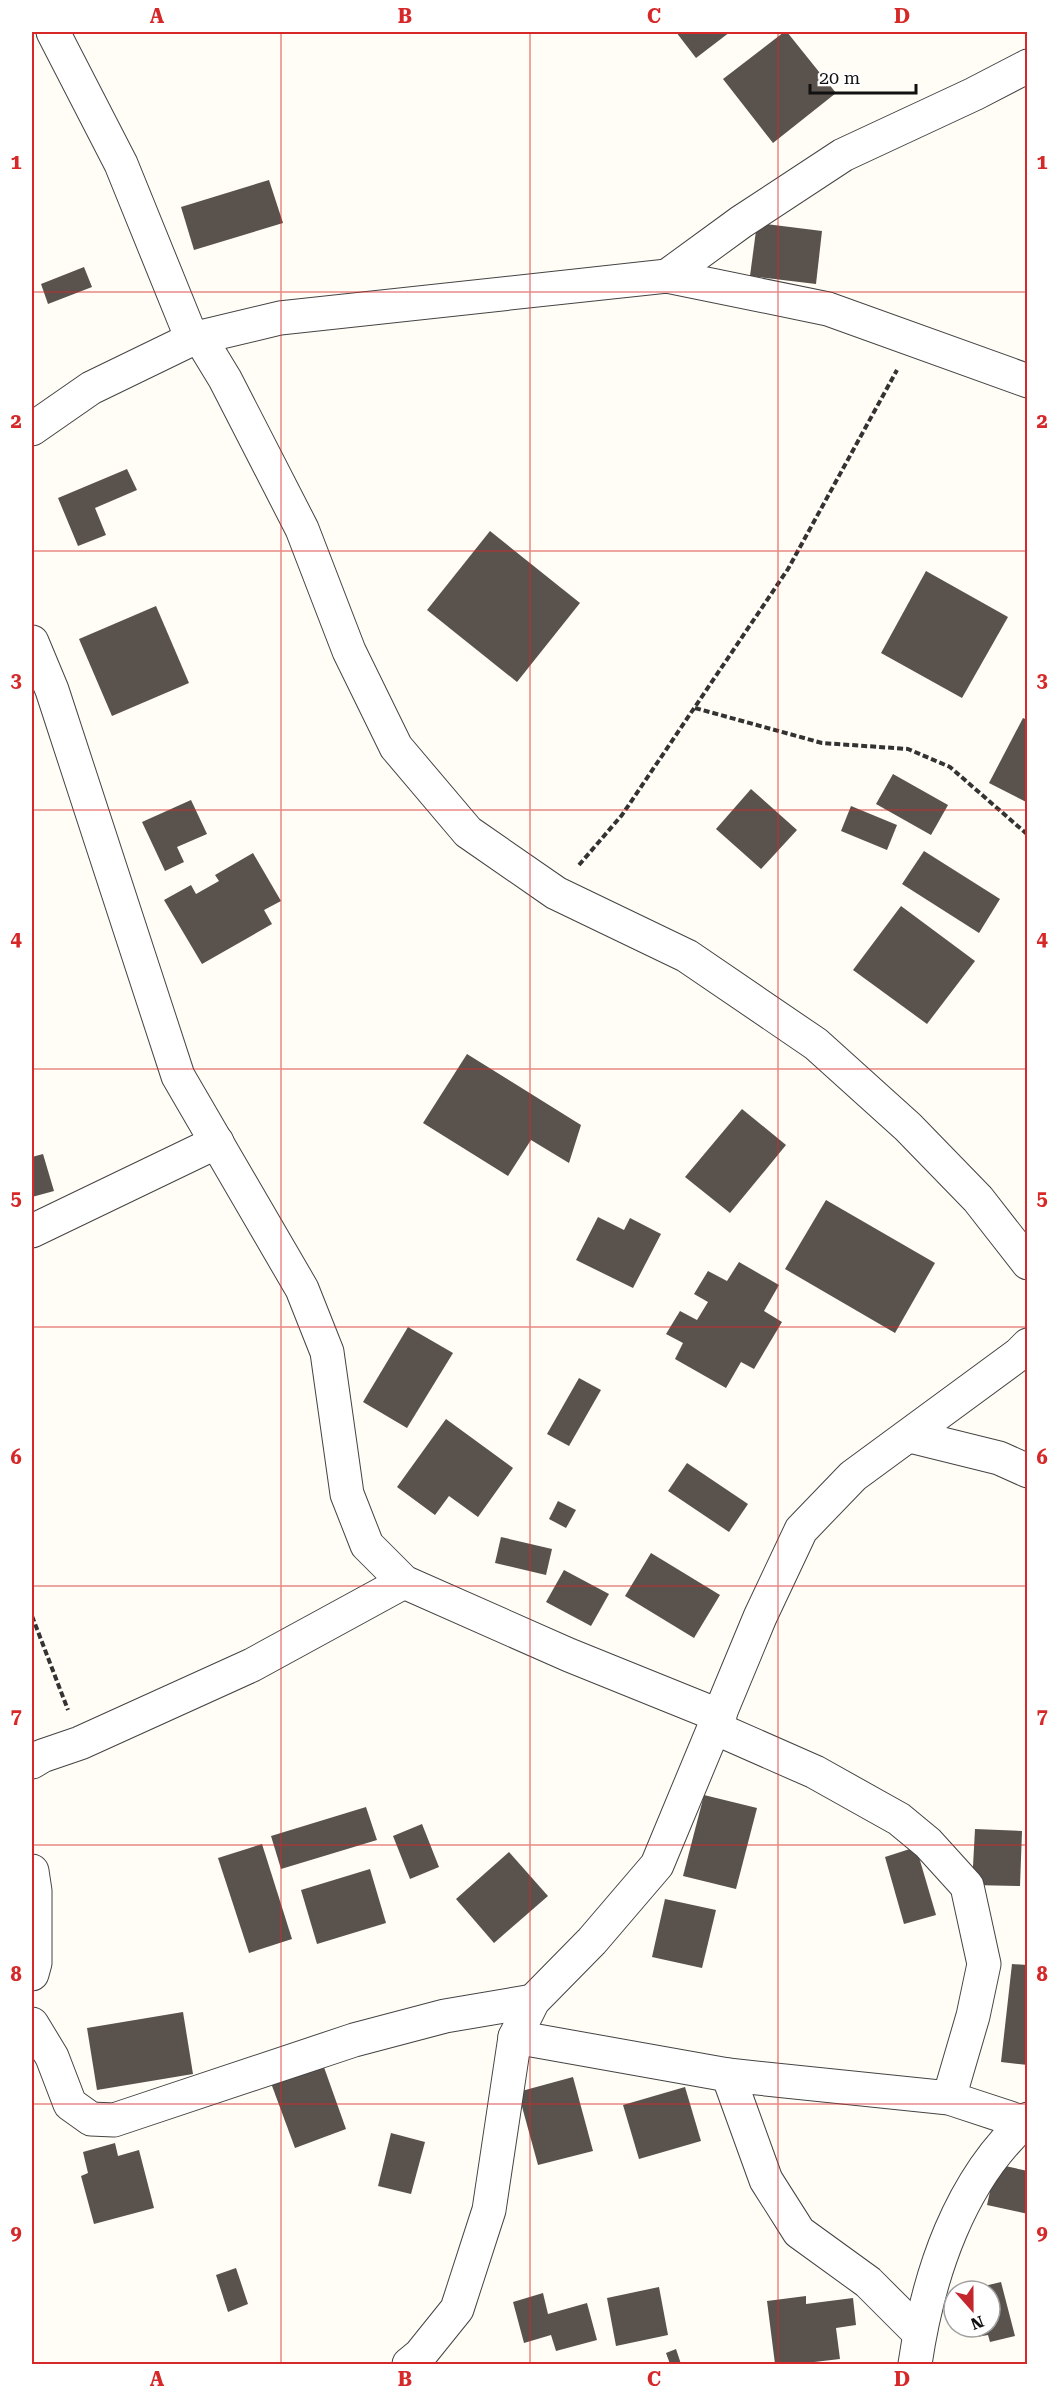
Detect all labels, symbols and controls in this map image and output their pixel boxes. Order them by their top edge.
text: A [150,4,165,28]
text: B [398,4,412,28]
text: C [647,4,661,28]
text: D [894,4,910,28]
scale bar [810,57,916,95]
text: 20 m [819,67,860,88]
text: 1 [10,150,22,174]
text: 1 [1036,150,1048,174]
text: 2 [10,409,22,433]
text: 2 [1036,409,1048,433]
text: 3 [10,668,22,692]
text: 3 [1036,668,1048,692]
text: 4 [10,927,22,951]
text: 4 [1036,927,1048,951]
text: 5 [10,1186,22,1210]
text: 5 [1036,1186,1048,1210]
text: 6 [10,1445,22,1469]
text: 6 [1036,1445,1048,1469]
text: 7 [10,1704,22,1728]
text: 7 [1036,1704,1048,1728]
text: 8 [10,1962,22,1986]
text: 8 [1036,1962,1048,1986]
text: 9 [10,2221,22,2245]
text: 9 [1036,2221,1048,2245]
north arrow [942,2279,1002,2339]
text: N [968,2311,986,2334]
text: A [150,2367,165,2391]
text: B [398,2367,412,2391]
text: C [647,2367,661,2391]
text: D [894,2367,910,2391]

